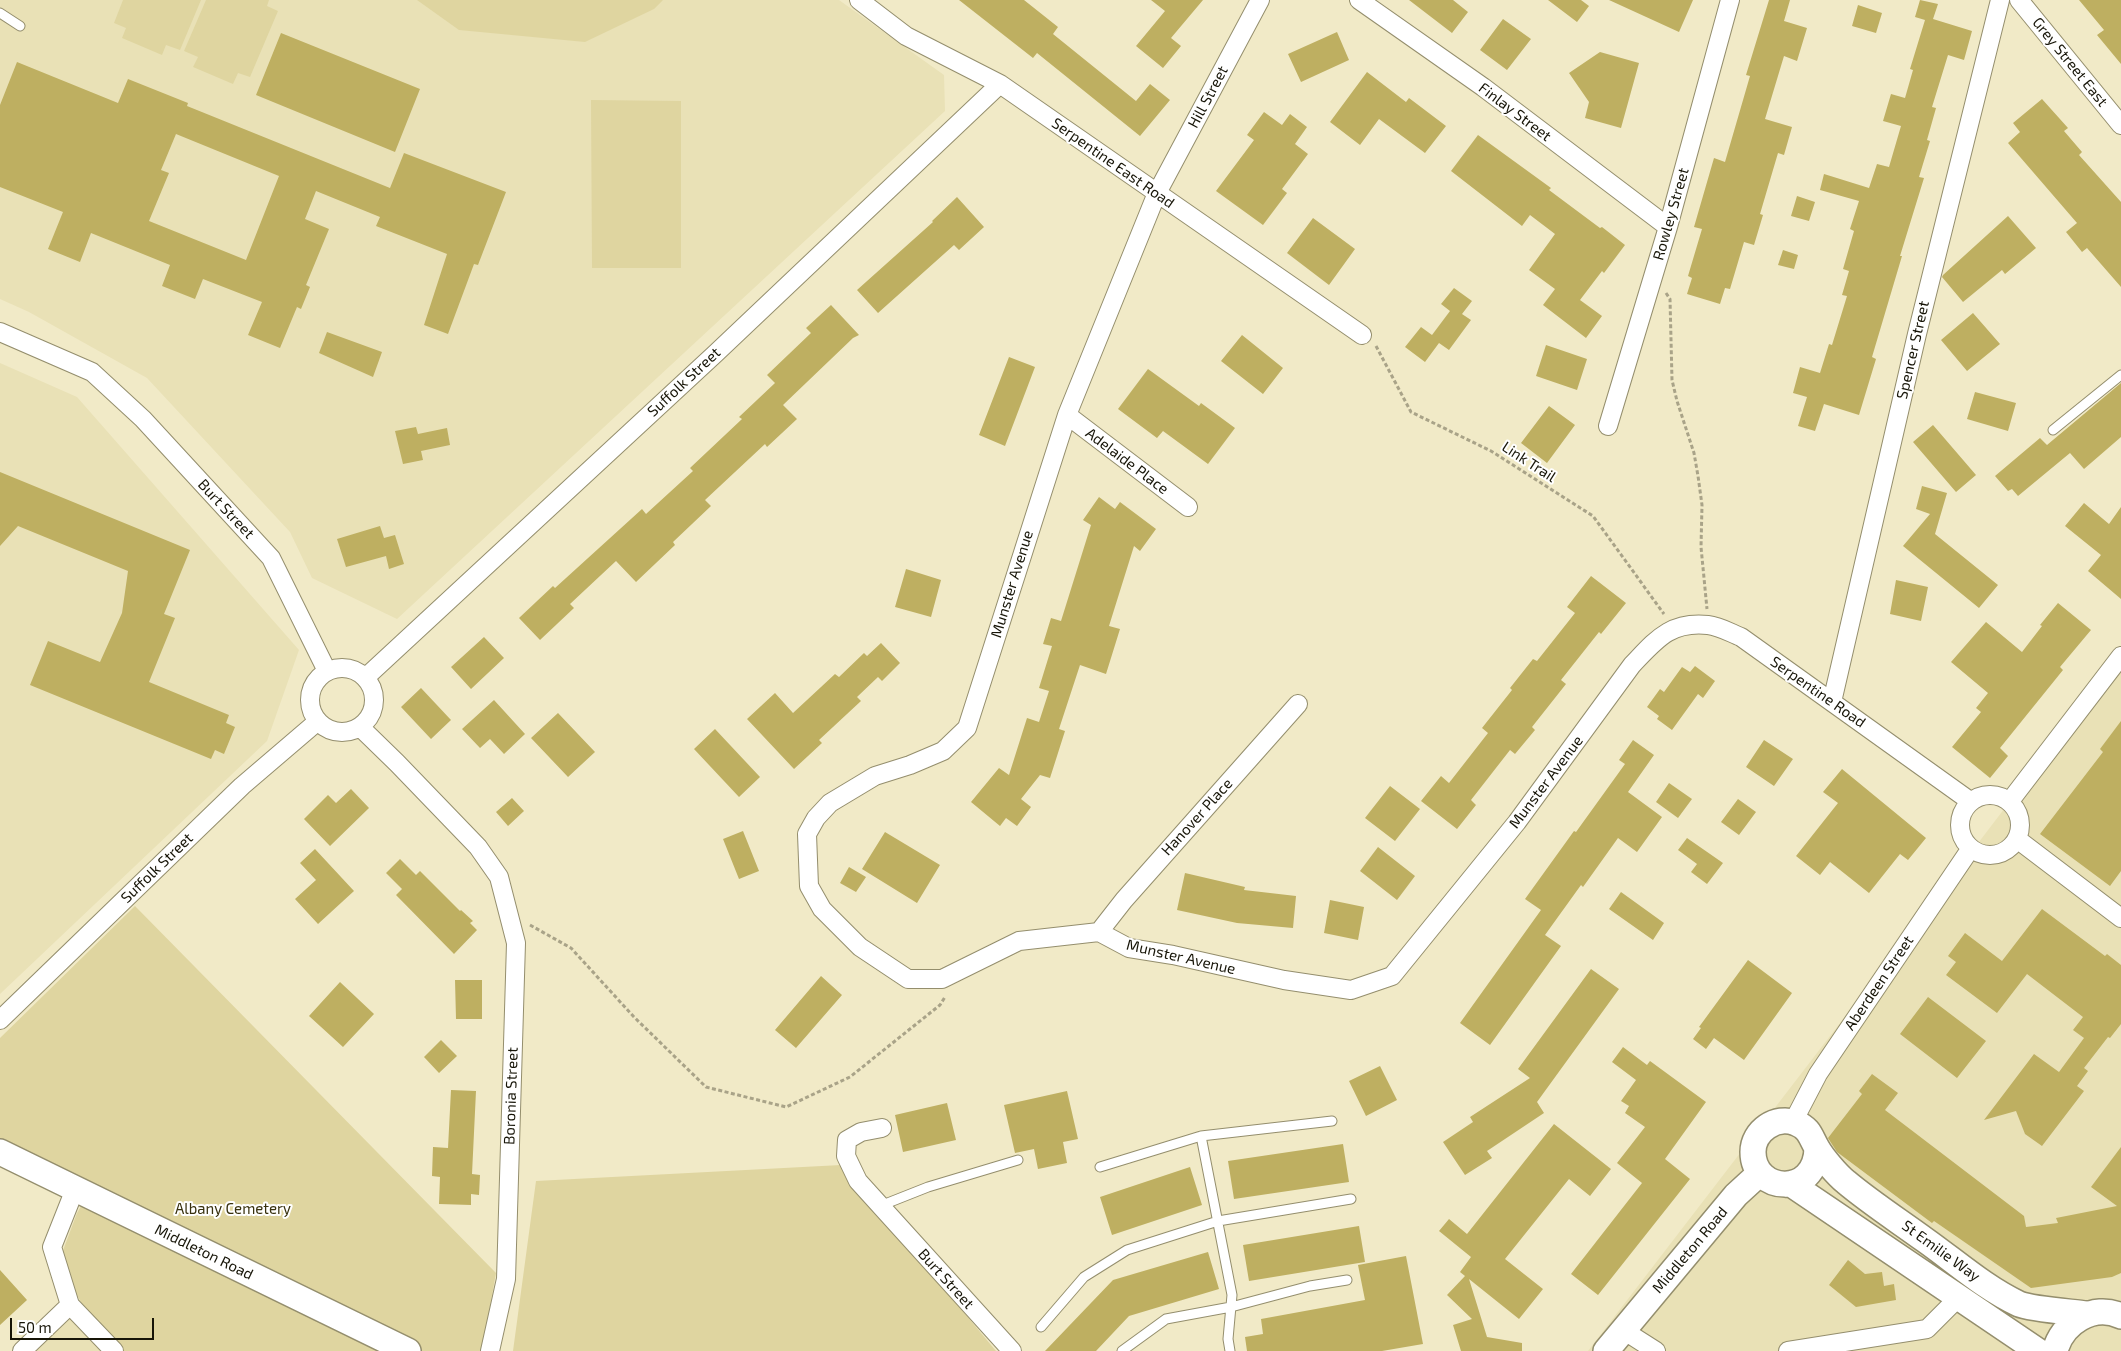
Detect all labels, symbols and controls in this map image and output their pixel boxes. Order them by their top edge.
street label: Grey Street East [2029,14,2111,110]
street label: Hill Street [1184,63,1232,131]
street label: Finlay Street [1475,79,1555,145]
street label: Serpentine East Road [1048,114,1178,212]
street label: Rowley Street [1649,166,1693,262]
street label: Spencer Street [1893,299,1933,401]
street label: Suffolk Street [644,344,724,420]
street label: Adelaide Place [1082,424,1172,498]
street label: Link Trail [1499,438,1559,486]
street label: Burt Street [194,476,258,542]
street label: Munster Avenue [987,528,1037,640]
street label: Serpentine Road [1767,652,1869,732]
street label: Munster Avenue [1505,732,1587,832]
street label: Hanover Place [1158,775,1236,859]
street label: Suffolk Street [117,829,197,907]
street label: Aberdeen Street [1841,932,1917,1034]
street label: Munster Avenue [1125,936,1237,978]
street label: Boronia Street [500,1047,522,1145]
park label: Albany Cemetery [175,1200,291,1218]
street label: Middleton Road [1649,1203,1731,1297]
street label: St Emilie Way [1898,1217,1984,1285]
street label: Middleton Road [152,1220,256,1284]
street label: Burt Street [914,1245,978,1313]
scale bar [12,1308,156,1340]
text: 50 m [18,1318,52,1336]

